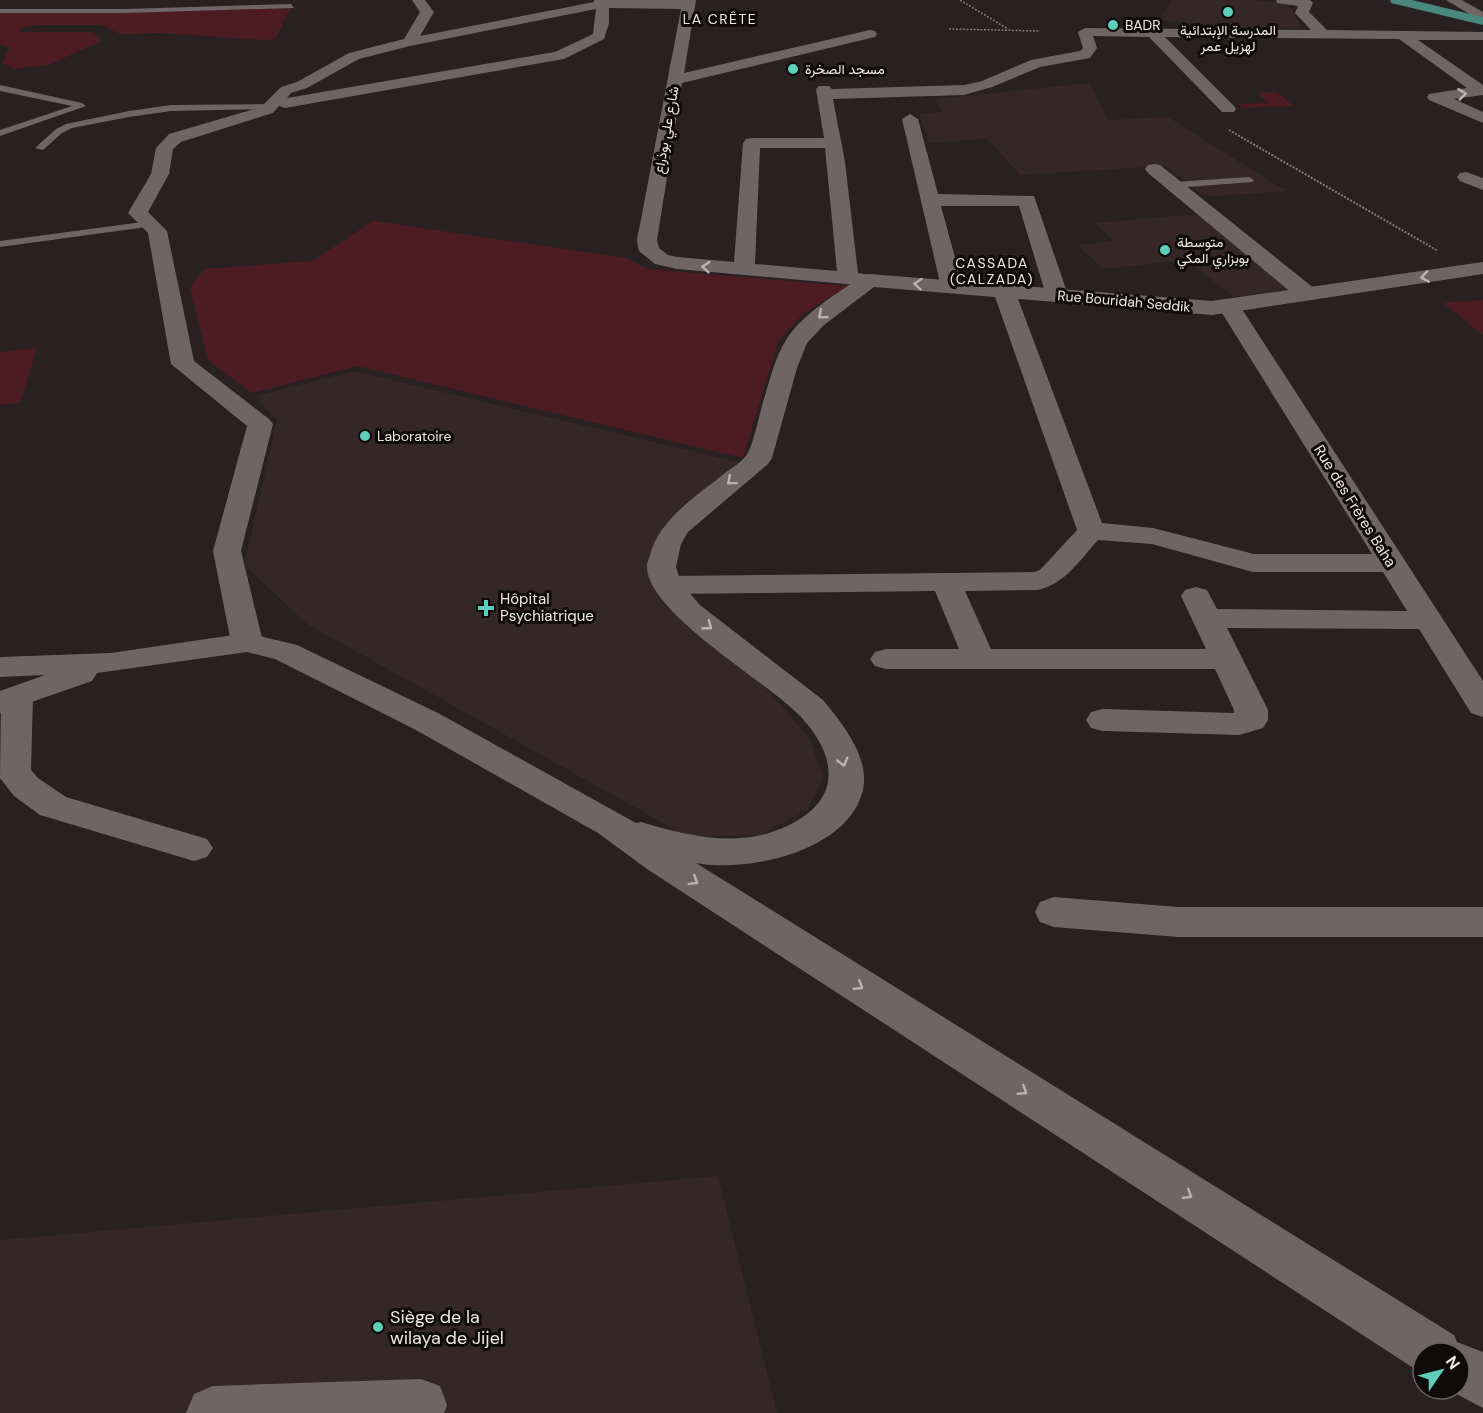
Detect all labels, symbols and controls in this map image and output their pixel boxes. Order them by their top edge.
marker: المدرسة الإبتدائية لهزيل عمر [1221,5,1235,19]
district label: LA CRÊTE [683,10,757,28]
place label: BADR [1125,16,1161,34]
marker: BADR [1106,18,1120,32]
place label: المدرسة الإبتدائية لهزيل عمر [1180,21,1276,55]
place label: مسجد الصخرة [805,60,885,78]
marker: مسجد الصخرة [786,62,800,76]
street label: شارع علي بوذراع [649,85,686,176]
one-way arrow [1457,88,1466,100]
place label: متوسطة بوبزاري المكي [1177,233,1249,270]
marker: متوسطة بوبزاري المكي [1158,243,1172,257]
district label: CASSADA (CALZADA) [950,254,1034,288]
one-way arrow [702,261,711,274]
one-way arrow [1421,270,1431,283]
one-way arrow [914,278,923,291]
street label: Rue Bouridah Seddik [1057,286,1191,316]
one-way arrow [818,308,829,319]
place label: Laboratoire [377,427,452,445]
marker: Laboratoire [358,429,372,443]
street label: Rue des Frères Baha [1309,441,1401,571]
one-way arrow [727,474,738,485]
place label: Hôpital Psychiatrique [500,589,594,626]
marker: Hôpital Psychiatrique [477,599,495,617]
one-way arrow [701,618,712,629]
one-way arrow [835,756,848,766]
one-way arrow [687,874,698,885]
one-way arrow [852,978,863,989]
one-way arrow [1017,1083,1027,1095]
one-way arrow [1181,1188,1192,1199]
place label: Siège de la wilaya de Jijel [390,1305,504,1350]
marker: Siège de la wilaya de Jijel [371,1320,385,1334]
north arrow [1411,1341,1471,1401]
text: N [1441,1352,1465,1373]

